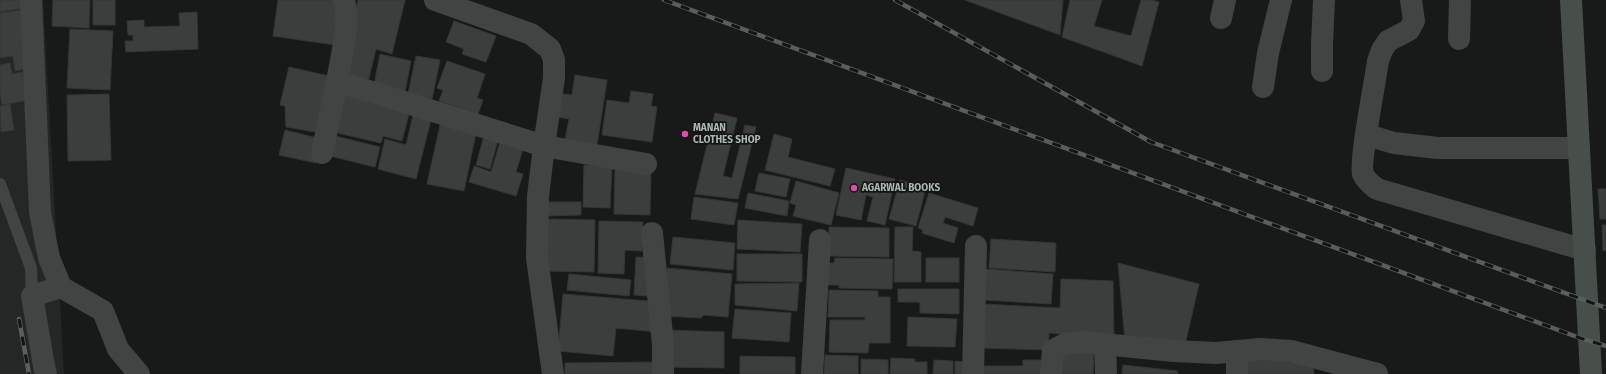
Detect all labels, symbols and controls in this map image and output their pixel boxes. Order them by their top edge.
place label: MANAN CLOTHES SHOP [693,122,761,146]
marker: MANAN CLOTHES SHOP [680,129,690,139]
place label: AGARWAL BOOKS [861,182,940,194]
marker: AGARWAL BOOKS [849,183,859,193]

